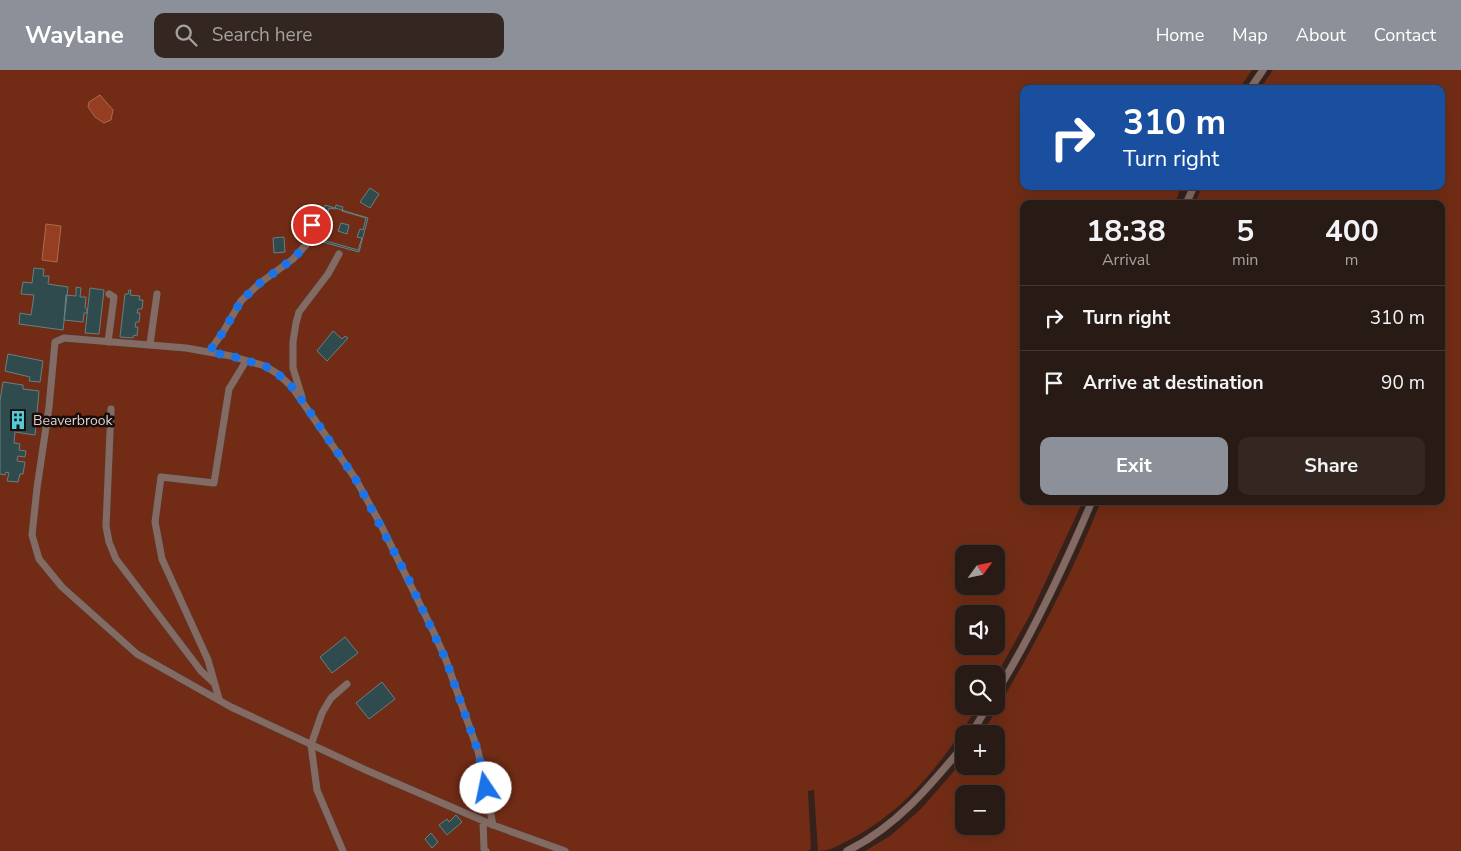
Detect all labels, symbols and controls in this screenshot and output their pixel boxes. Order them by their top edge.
search box [154,13,504,58]
text: Waylane [25,19,124,51]
icon: search [172,21,200,49]
text: Search here [212,22,312,48]
text: Home [1156,23,1204,47]
text: Map [1232,23,1268,47]
text: About [1296,23,1346,47]
text: Contact [1374,23,1436,47]
text: 310 m [1123,99,1226,146]
icon: right [1040,105,1105,170]
text: Turn right [1123,144,1219,174]
pin [291,204,333,246]
icon: arrive [298,211,326,239]
text: 18:38 [1086,211,1166,252]
text: 5 [1236,211,1254,252]
text: 400 [1325,211,1379,252]
text: Arrival [1102,249,1150,271]
text: min [1232,249,1258,271]
text: m [1345,249,1359,271]
icon: right [1040,304,1068,332]
text: Turn right [1083,305,1170,331]
text: 310 m [1370,305,1425,331]
icon: arrive [1040,369,1068,397]
text: Arrive at destination [1083,370,1264,396]
text: 90 m [1381,370,1425,396]
building icon: Beaverbrook [7,409,29,431]
place label: Beaverbrook [33,411,113,430]
button: Exit [1040,437,1228,495]
button: Share [1238,437,1425,495]
north arrow [955,545,1005,595]
map controls [955,545,1005,835]
button: sound [955,605,1005,655]
button: search [955,665,1005,715]
button: + [955,725,1005,775]
position arrow [459,761,511,813]
button: − [955,785,1005,835]

